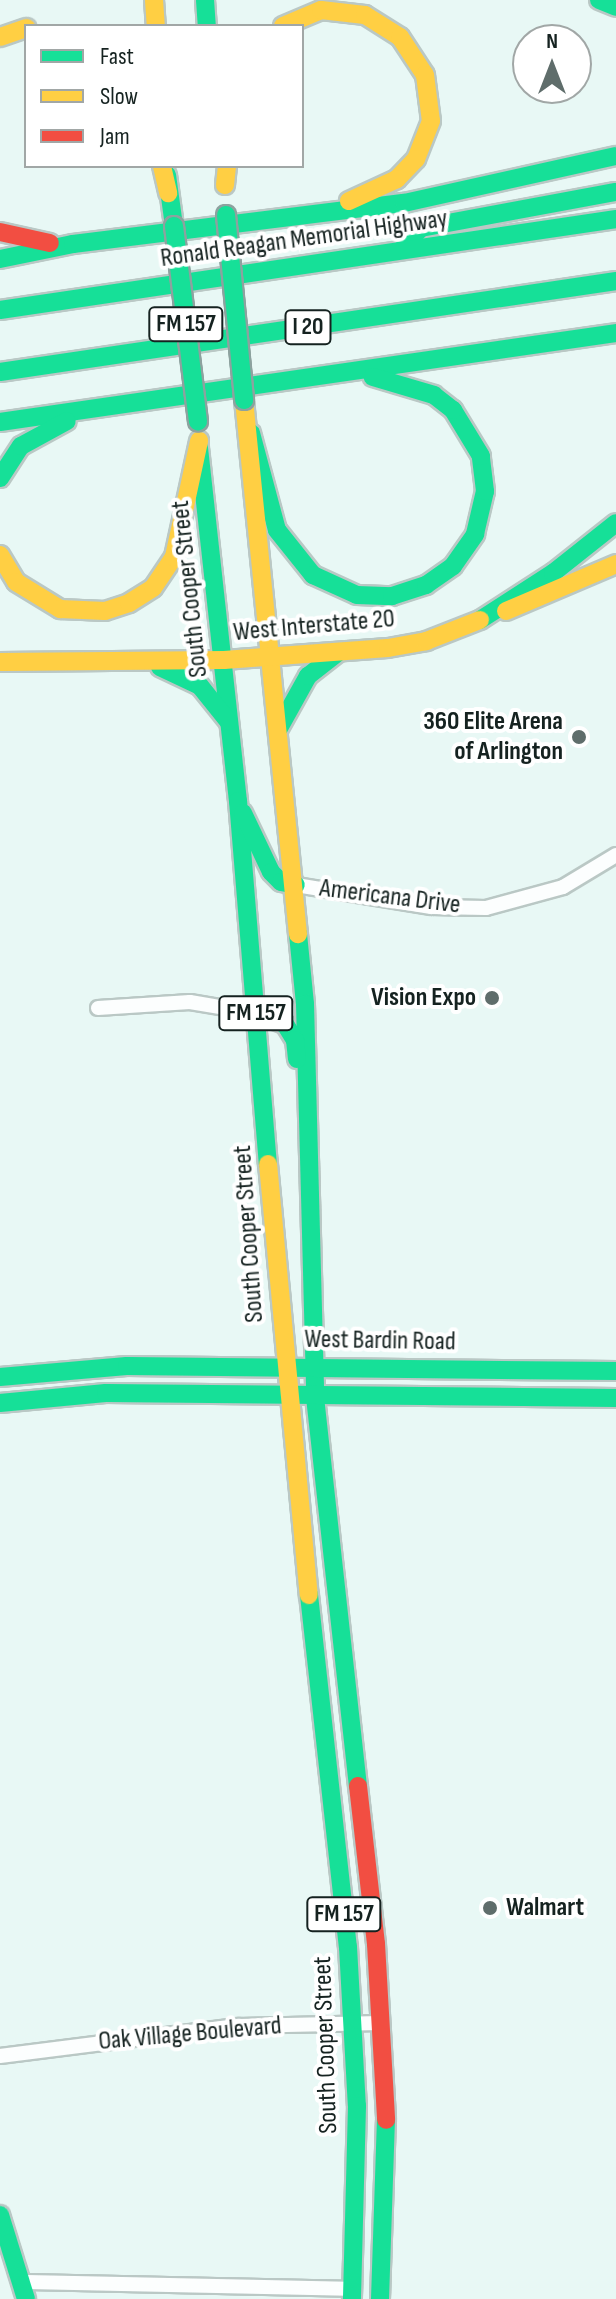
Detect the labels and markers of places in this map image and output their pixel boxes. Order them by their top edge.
place label: 360 Elite Arena of Arlington [423,706,563,768]
marker: 360 Elite Arena of Arlington [570,728,588,746]
place label: Vision Expo [371,982,476,1014]
marker: Vision Expo [483,989,501,1007]
place label: Walmart [506,1892,584,1924]
marker: Walmart [481,1899,499,1917]

